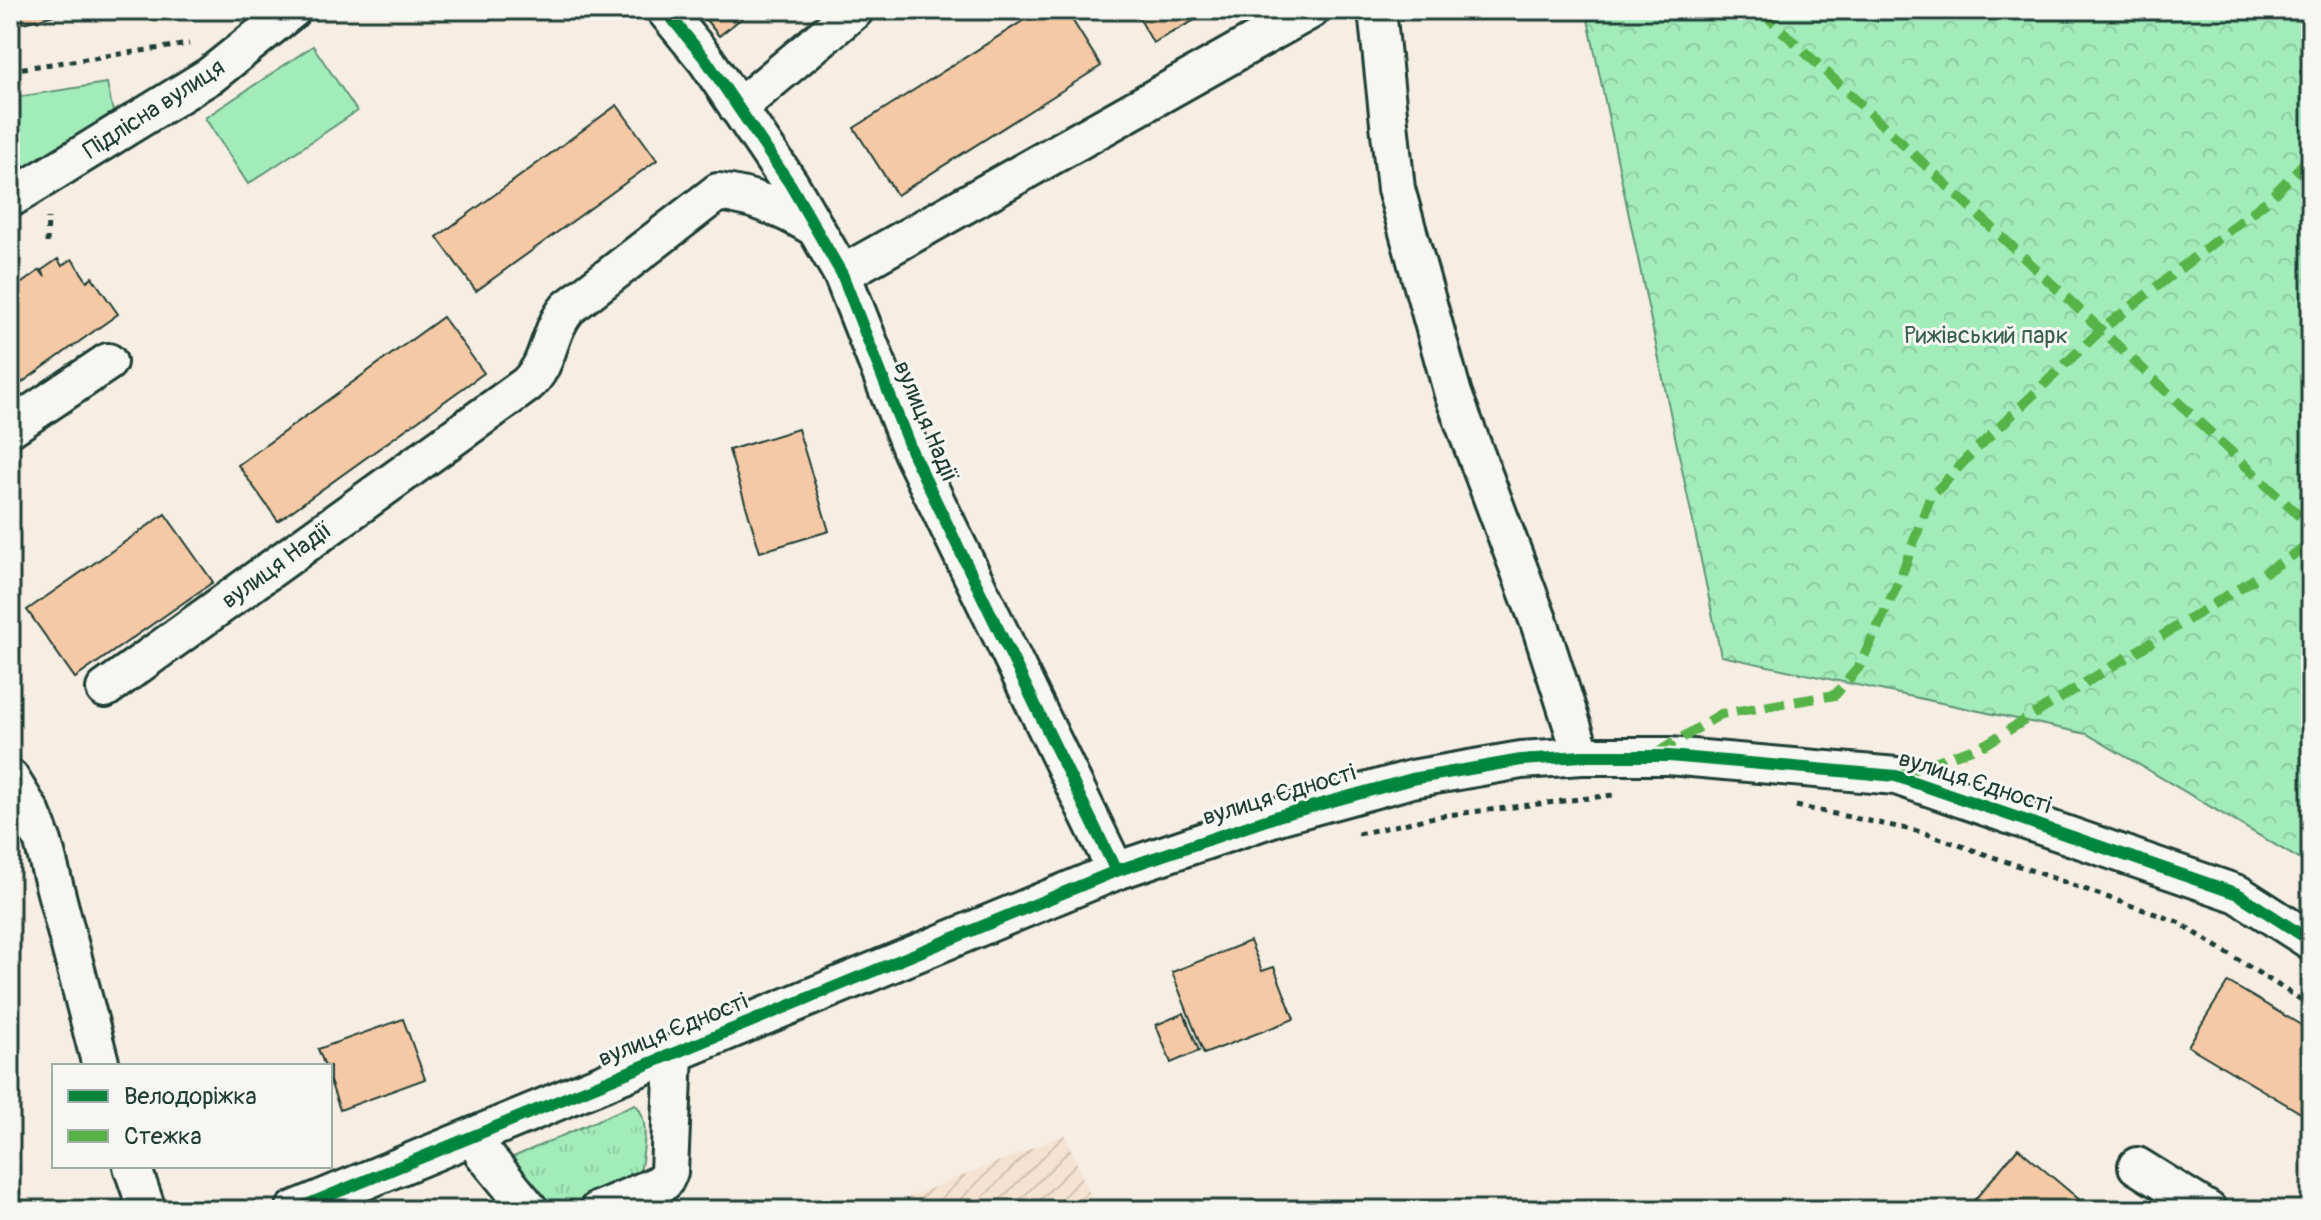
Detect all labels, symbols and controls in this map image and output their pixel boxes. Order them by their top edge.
street label: Підлісна вулиця [78,53,230,165]
park label: Рижівський парк [1904,321,2068,350]
street label: вулиця Надії [887,356,965,488]
street label: вулиця Надії [216,515,338,615]
street label: вулиця Єдності [1895,744,2055,820]
street label: вулиця Єдності [1199,758,1359,832]
street label: вулиця Єдності [594,987,752,1073]
legend [52,1064,332,1168]
text: Велодоріжка [124,1082,257,1111]
text: Стежка [124,1122,202,1151]

